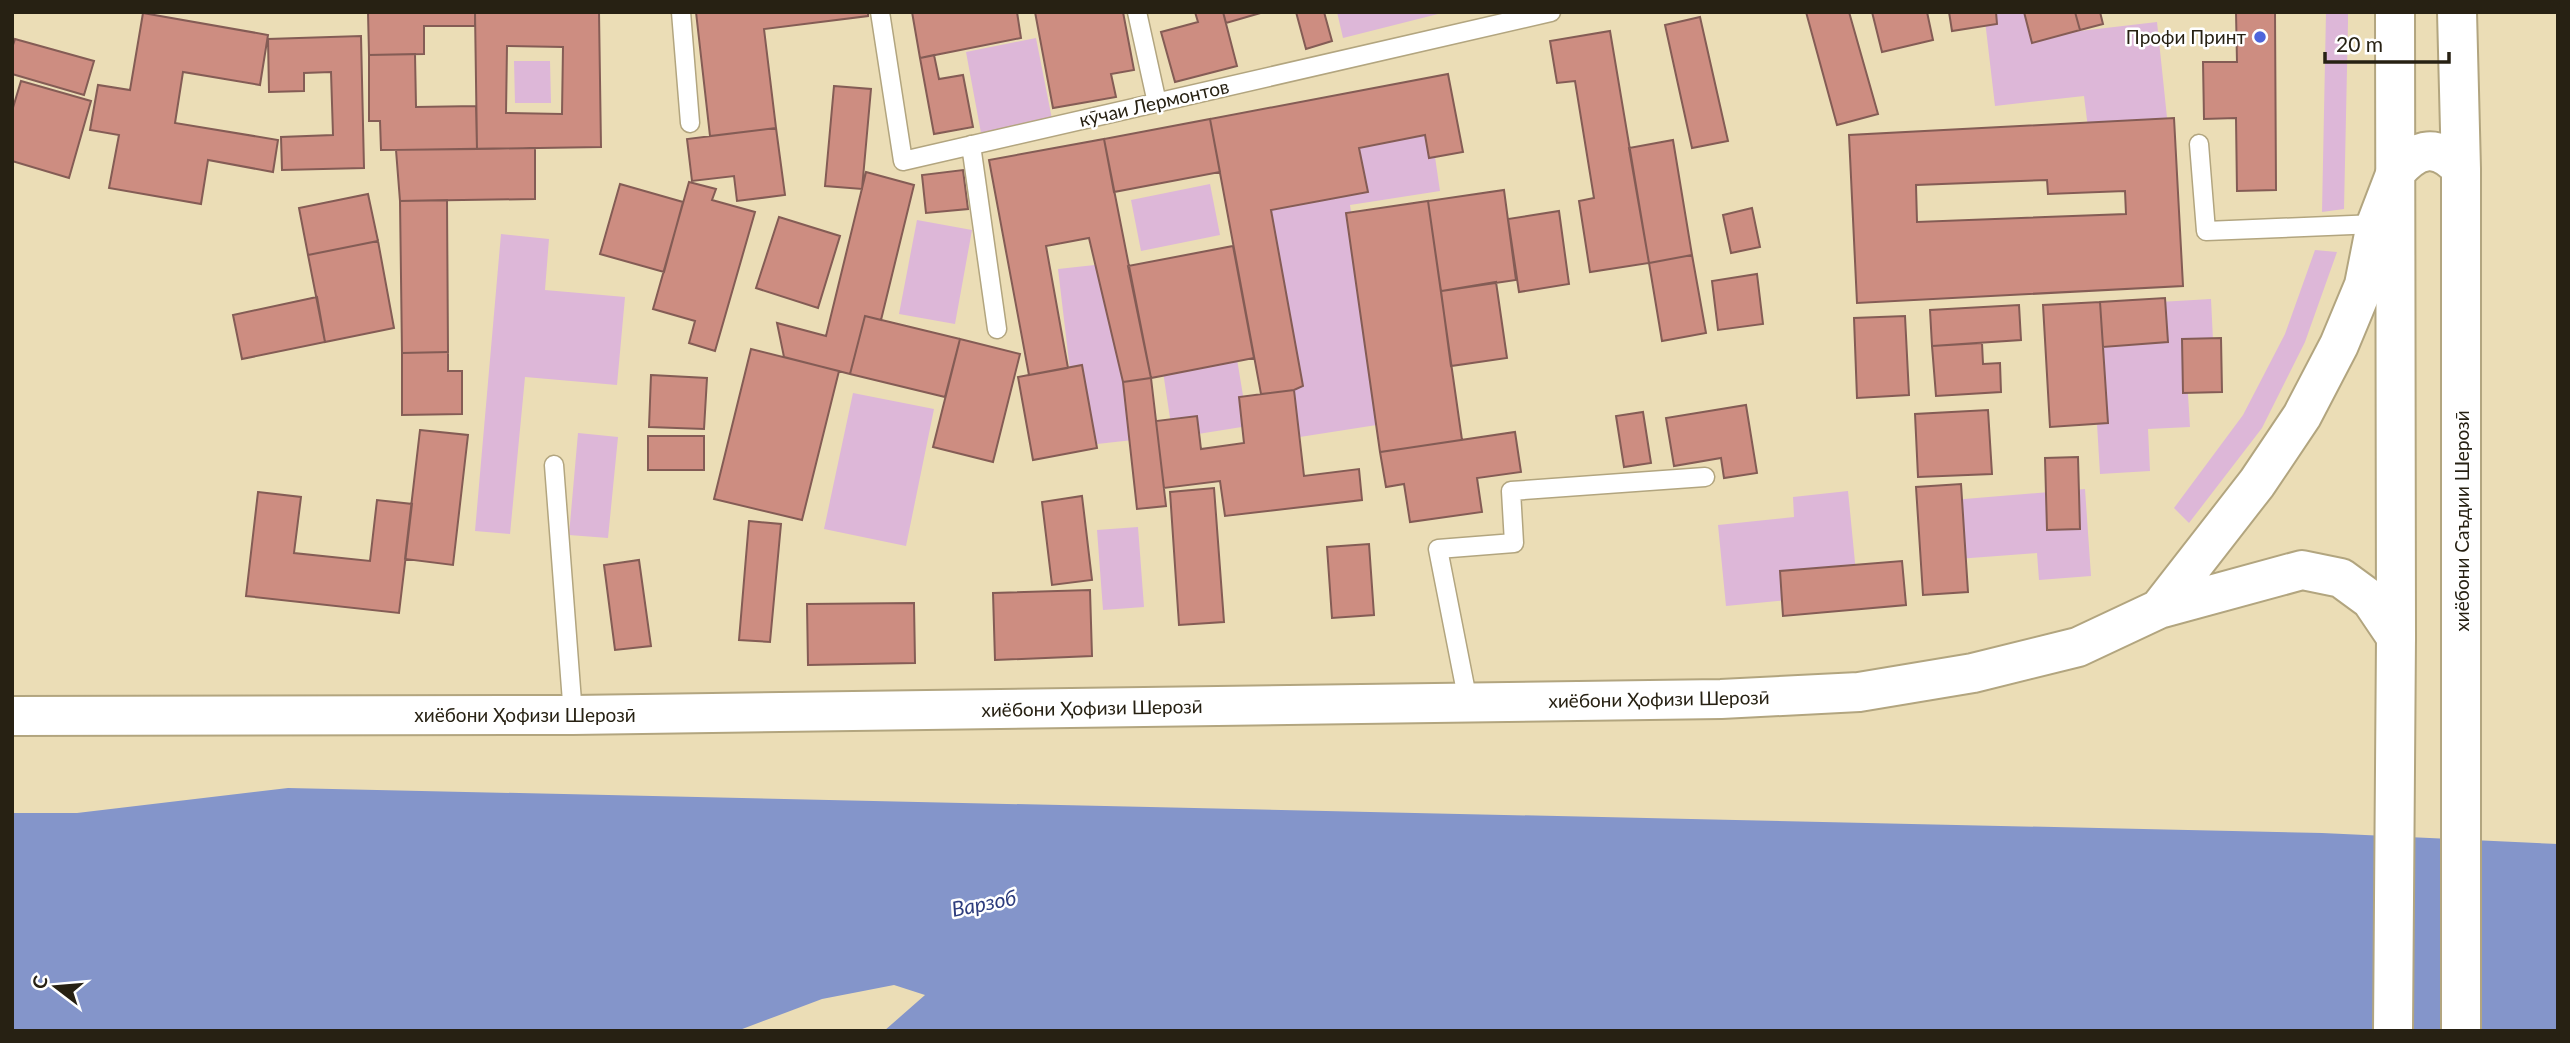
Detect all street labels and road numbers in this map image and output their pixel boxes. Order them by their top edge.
street label: кӯчаи Лермонтов [1077,74,1231,131]
street label: хиёбони Саъдии Шерозӣ [2450,410,2473,632]
street label: хиёбони Ҳофизи Шерозӣ [1548,685,1770,712]
street label: хиёбони Ҳофизи Шерозӣ [981,694,1203,721]
street label: хиёбони Ҳофизи Шерозӣ [414,703,636,726]

